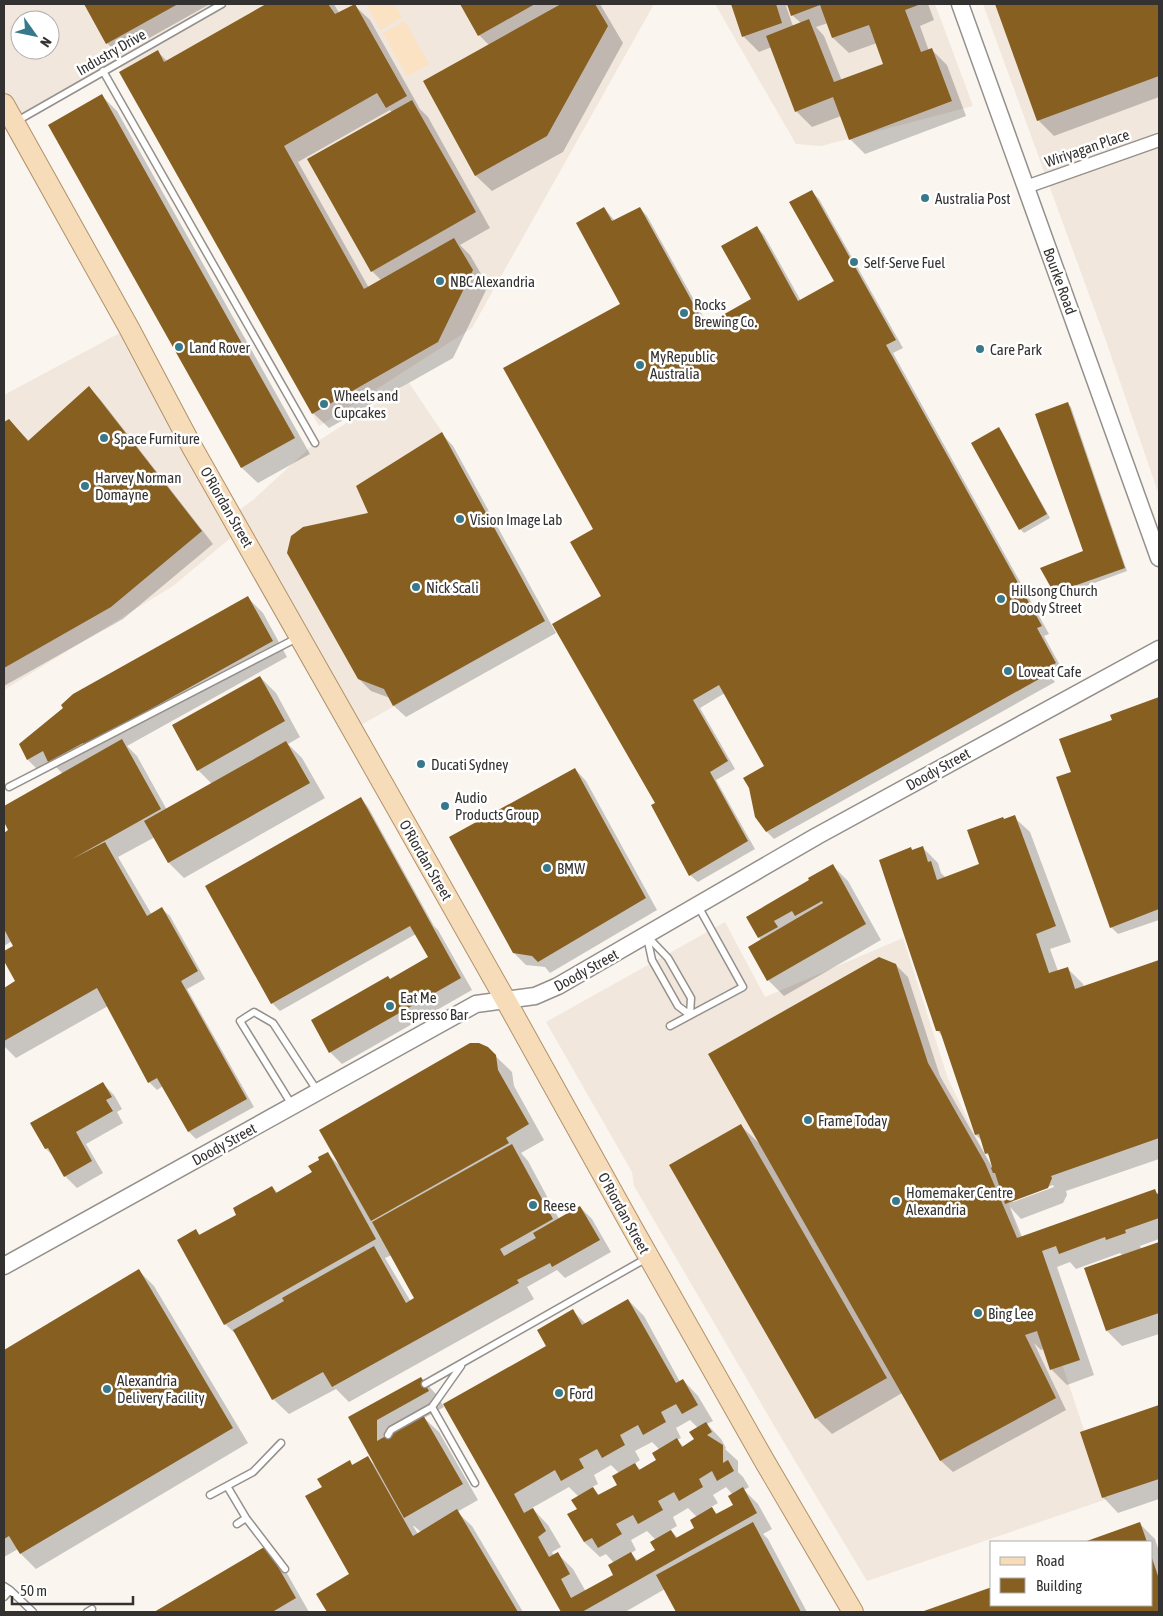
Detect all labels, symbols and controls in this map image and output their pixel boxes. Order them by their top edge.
north arrow [10,10,60,60]
street label: Industry Drive [73,25,149,79]
text: N [37,34,55,50]
street label: Wiriyagan Place [1042,126,1132,170]
place label: Australia Post [935,190,1011,207]
marker: Australia Post [919,192,931,204]
street label: Bourke Road [1040,245,1080,317]
place label: Self-Serve Fuel [864,254,945,271]
marker: Self-Serve Fuel [848,256,860,268]
place label: NBC Alexandria [450,273,535,290]
marker: NBC Alexandria [434,275,446,287]
place label: Rocks Brewing Co. [694,296,757,330]
marker: Rocks Brewing Co. [678,307,690,319]
place label: Land Rover [189,339,250,356]
marker: Land Rover [173,341,185,353]
place label: Care Park [990,341,1042,358]
marker: Care Park [974,343,986,355]
place label: MyRepublic Australia [650,348,715,382]
marker: MyRepublic Australia [634,359,646,371]
place label: Wheels and Cupcakes [334,387,398,421]
marker: Wheels and Cupcakes [318,398,330,410]
place label: Space Furniture [114,430,200,447]
marker: Space Furniture [98,432,110,444]
street label: O'Riordan Street [197,464,257,550]
place label: Harvey Norman Domayne [95,469,181,503]
marker: Harvey Norman Domayne [79,480,91,492]
place label: Vision Image Lab [470,511,562,528]
marker: Vision Image Lab [454,513,466,525]
place label: Nick Scali [426,579,479,596]
marker: Nick Scali [410,581,422,593]
place label: Hillsong Church Doody Street [1011,582,1098,616]
marker: Hillsong Church Doody Street [995,593,1007,605]
place label: Loveat Cafe [1018,663,1082,680]
marker: Loveat Cafe [1002,665,1014,677]
street label: Doody Street [903,744,973,794]
place label: Ducati Sydney [431,756,508,773]
marker: Ducati Sydney [415,758,427,770]
place label: Audio Products Group [455,789,539,823]
marker: Audio Products Group [439,800,451,812]
street label: O'Riordan Street [396,817,456,903]
place label: BMW [557,860,585,877]
marker: BMW [541,862,553,874]
street label: Doody Street [551,945,621,995]
place label: Eat Me Espresso Bar [400,989,469,1023]
marker: Eat Me Espresso Bar [384,1000,396,1012]
place label: Frame Today [818,1112,888,1129]
marker: Frame Today [802,1114,814,1126]
street label: Doody Street [189,1119,259,1169]
street label: O'Riordan Street [595,1170,653,1256]
place label: Homemaker Centre Alexandria [906,1184,1013,1218]
marker: Homemaker Centre Alexandria [890,1195,902,1207]
place label: Reese [543,1197,576,1214]
marker: Reese [527,1199,539,1211]
place label: Bing Lee [988,1305,1034,1322]
marker: Bing Lee [972,1307,984,1319]
place label: Alexandria Delivery Facility [117,1372,205,1406]
marker: Alexandria Delivery Facility [101,1383,113,1395]
place label: Ford [569,1385,593,1402]
marker: Ford [553,1387,565,1399]
legend [990,1541,1153,1606]
text: Road [1036,1552,1065,1569]
scale bar [12,1574,134,1606]
text: Building [1036,1577,1082,1594]
text: 50 m [20,1582,47,1599]

